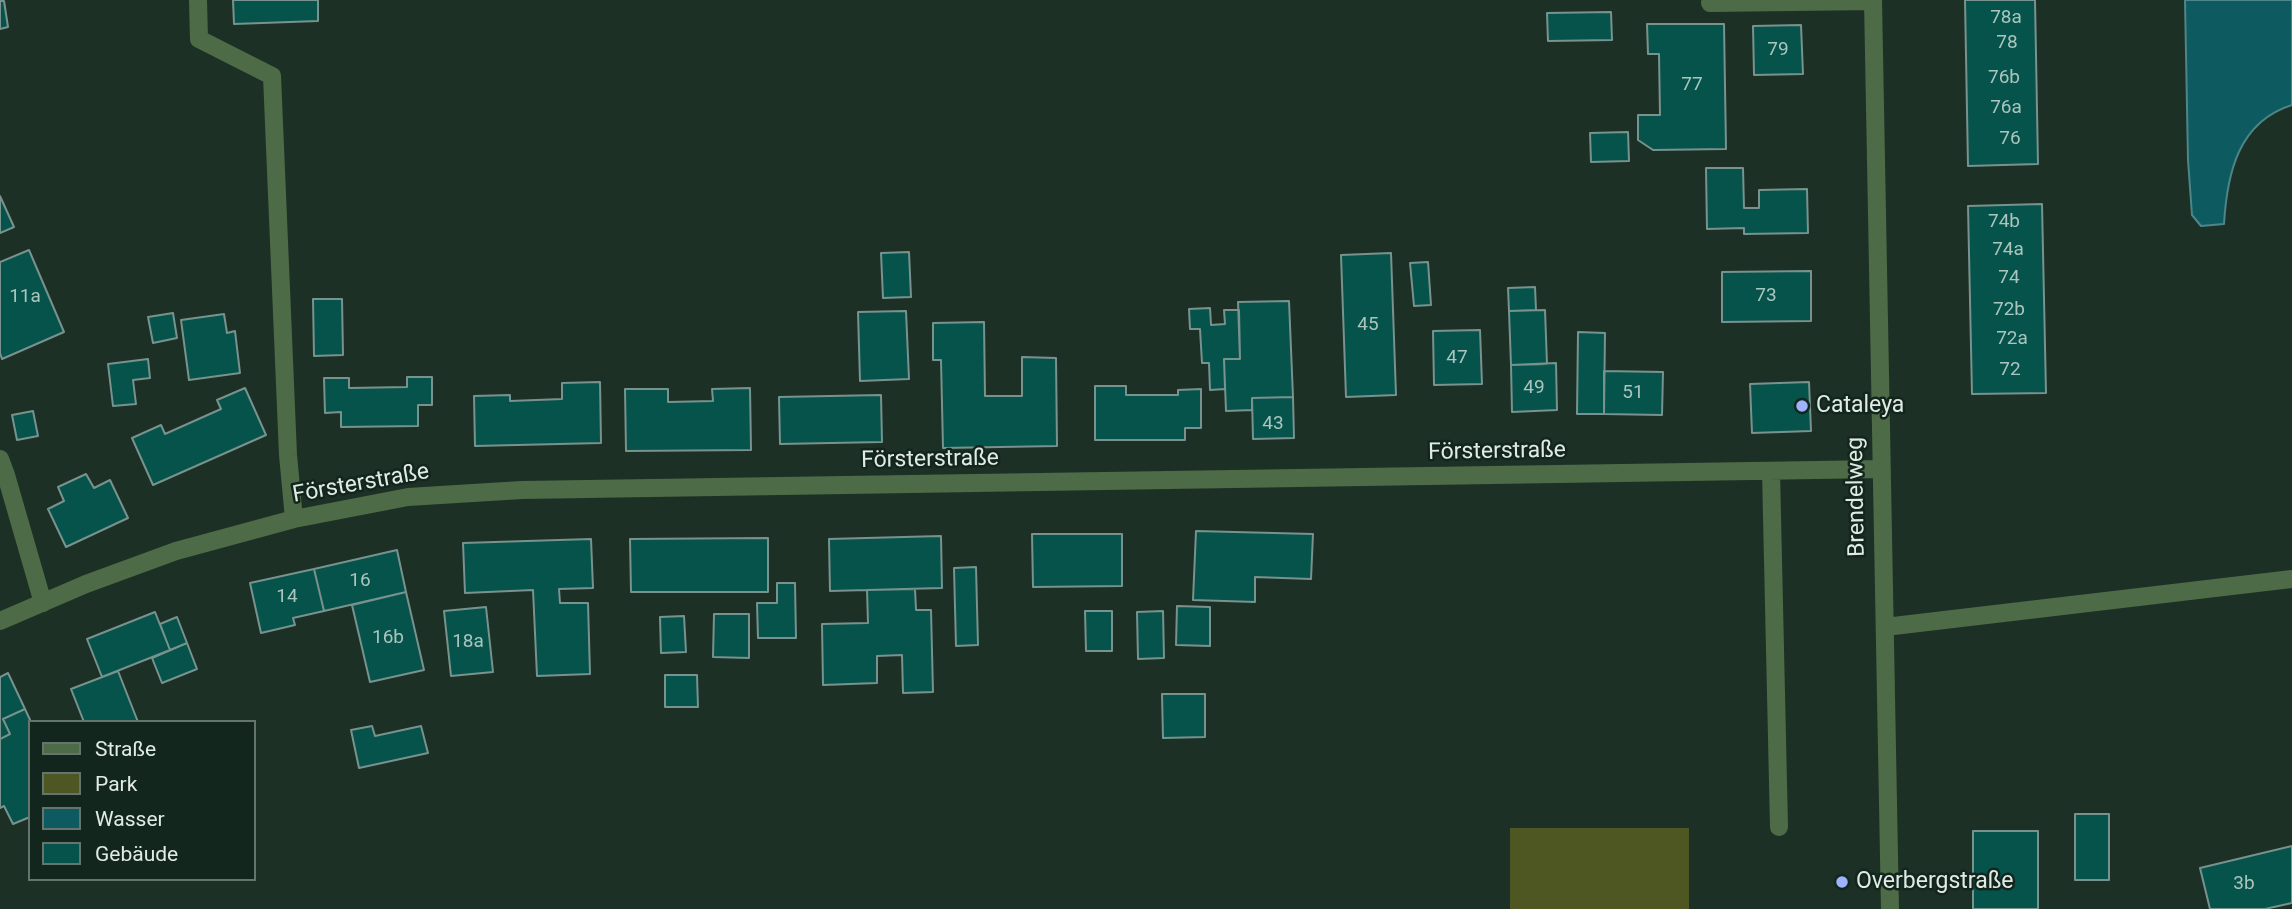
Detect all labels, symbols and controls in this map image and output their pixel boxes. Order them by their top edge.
house number: 78a [1990,7,2022,29]
house number: 78 [1996,32,2018,54]
house number: 79 [1767,39,1789,61]
house number: 76b [1988,67,2020,89]
house number: 77 [1681,74,1703,96]
house number: 76a [1990,97,2022,119]
house number: 76 [1999,128,2021,150]
house number: 74b [1988,211,2020,233]
house number: 74a [1992,239,2024,261]
house number: 74 [1998,267,2020,289]
house number: 73 [1755,285,1777,307]
house number: 11a [9,286,41,308]
house number: 72b [1993,299,2025,321]
house number: 45 [1357,314,1379,336]
house number: 72a [1996,328,2028,350]
house number: 47 [1446,347,1468,369]
house number: 72 [1999,359,2021,381]
house number: 49 [1523,377,1545,399]
house number: 51 [1622,382,1644,404]
place label: Cataleya [1816,392,1904,420]
marker: Cataleya [1794,398,1810,414]
house number: 43 [1262,413,1284,435]
street label: Försterstraße [1428,437,1566,467]
street label: Brendelweg [1842,437,1872,557]
street label: Försterstraße [861,445,999,475]
street label: Försterstraße [291,458,431,510]
house number: 16 [349,570,371,592]
house number: 14 [276,586,298,608]
house number: 16b [372,627,404,649]
house number: 18a [452,631,484,653]
legend [28,720,256,881]
text: Straße [95,737,156,761]
text: Park [95,772,137,796]
text: Wasser [95,807,165,831]
text: Gebäude [95,842,178,866]
place label: Overbergstraße [1856,868,2014,896]
house number: 3b [2233,873,2255,895]
marker: Overbergstraße [1834,874,1850,890]

